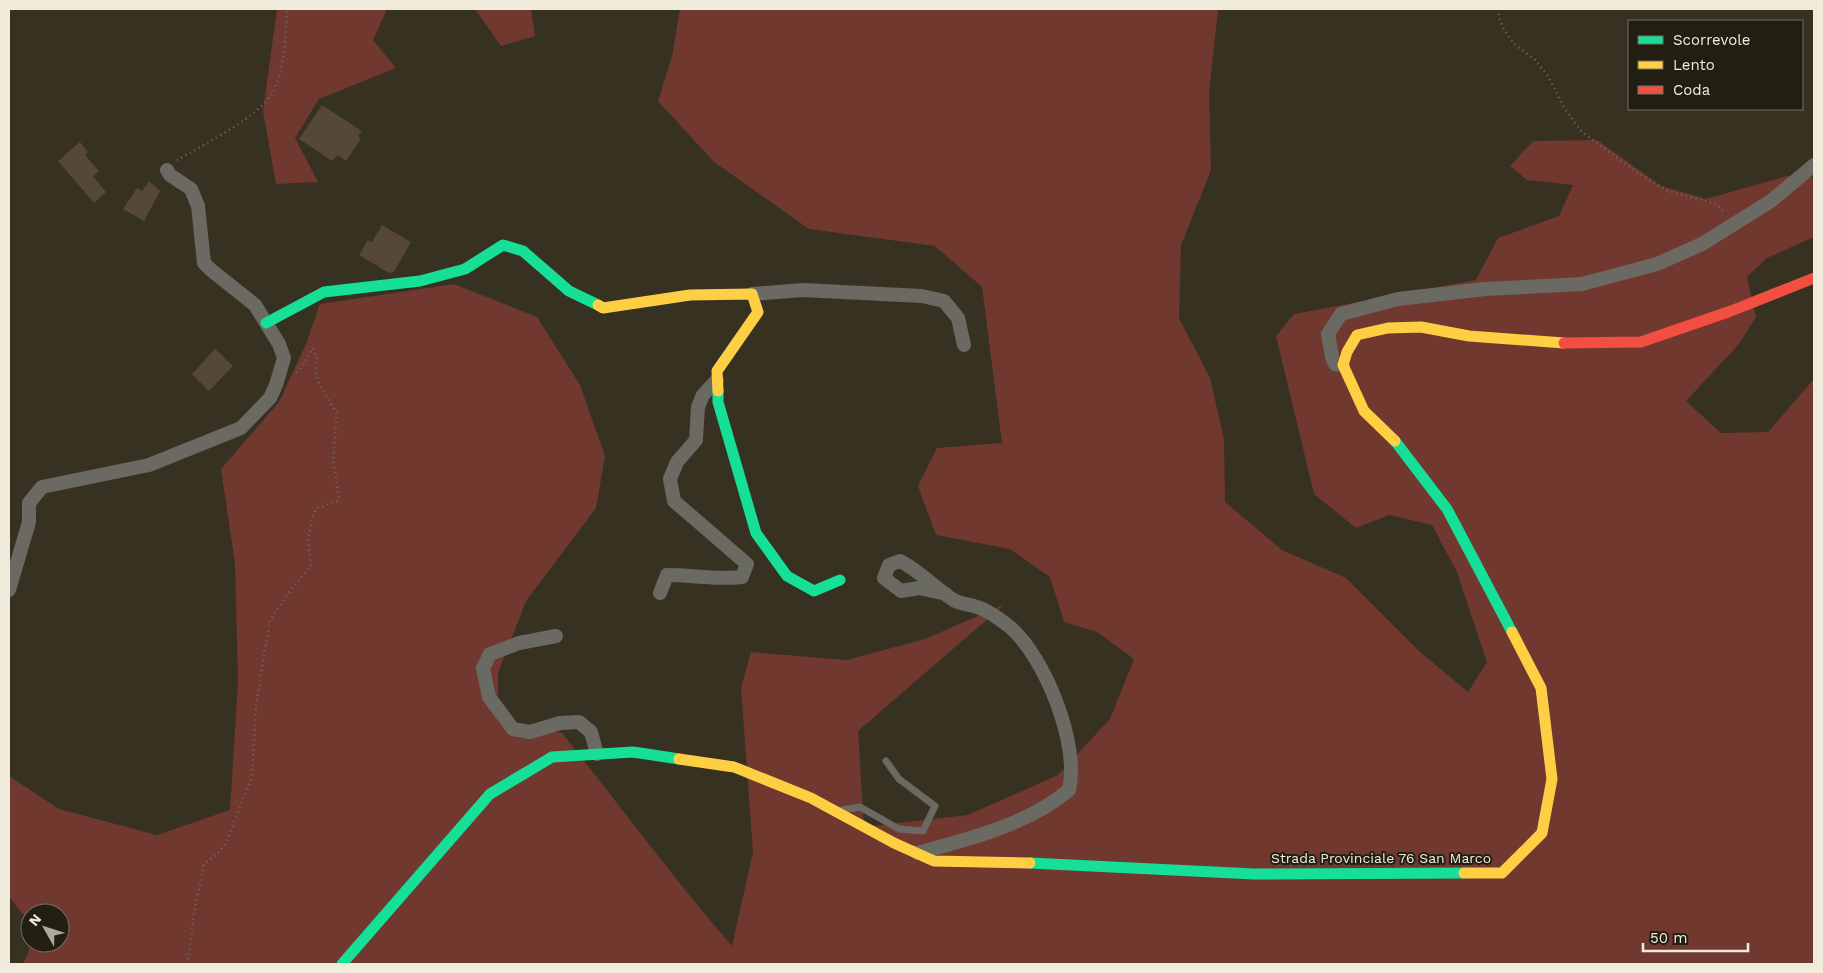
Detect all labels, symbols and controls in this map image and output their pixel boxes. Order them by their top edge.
legend [1628,20,1803,110]
text: Scorrevole [1673,31,1751,49]
text: Lento [1673,56,1715,74]
text: Coda [1673,81,1711,99]
street label: Strada Provinciale 76 San Marco [1271,850,1491,866]
north arrow [20,903,70,953]
text: N [25,911,44,929]
scale bar [1643,920,1748,952]
text: 50 m [1650,929,1687,947]

